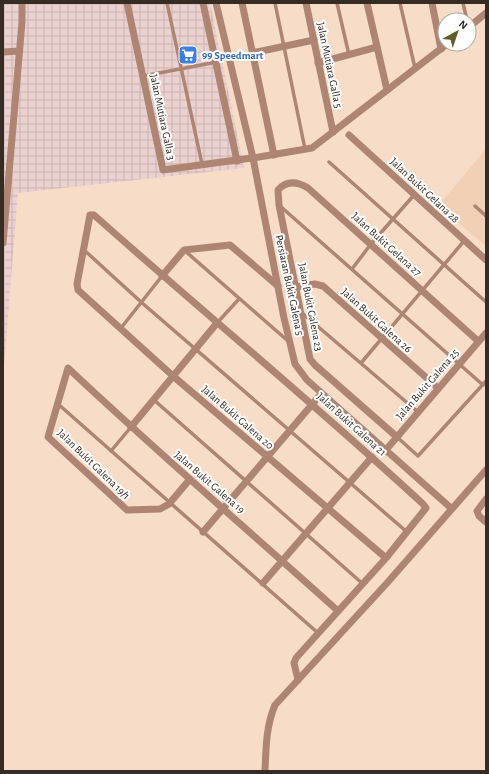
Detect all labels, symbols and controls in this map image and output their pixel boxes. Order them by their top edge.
north arrow [437,12,477,52]
text: N [457,18,470,31]
street label: Jalan Mutiara Galla 5 [315,21,344,109]
supermarket icon: 99 Speedmart [177,44,199,66]
place label: 99 Speedmart [202,50,264,61]
street label: Jalan Mutiara Galla 3 [148,73,177,161]
street label: Jalan Bukit Gelana 28 [388,156,461,225]
street label: Jalan Bukit Gelana 27 [350,210,424,279]
street label: Persiaran Bukit Galena 5 [273,234,306,337]
street label: Jalan Bukit Galena 23 [297,262,325,352]
street label: Jalan Bukit Galena 26 [340,286,414,355]
street label: Jalan Bukit Galena 25 [394,347,461,422]
street label: Jalan Bukit Galena 20 [200,383,276,451]
street label: Jalan Bukit Galena 21 [315,391,388,458]
street label: Jalan Bukit Galena 19/1 [55,427,132,502]
street label: Jalan Bukit Galena 19 [173,449,247,516]

